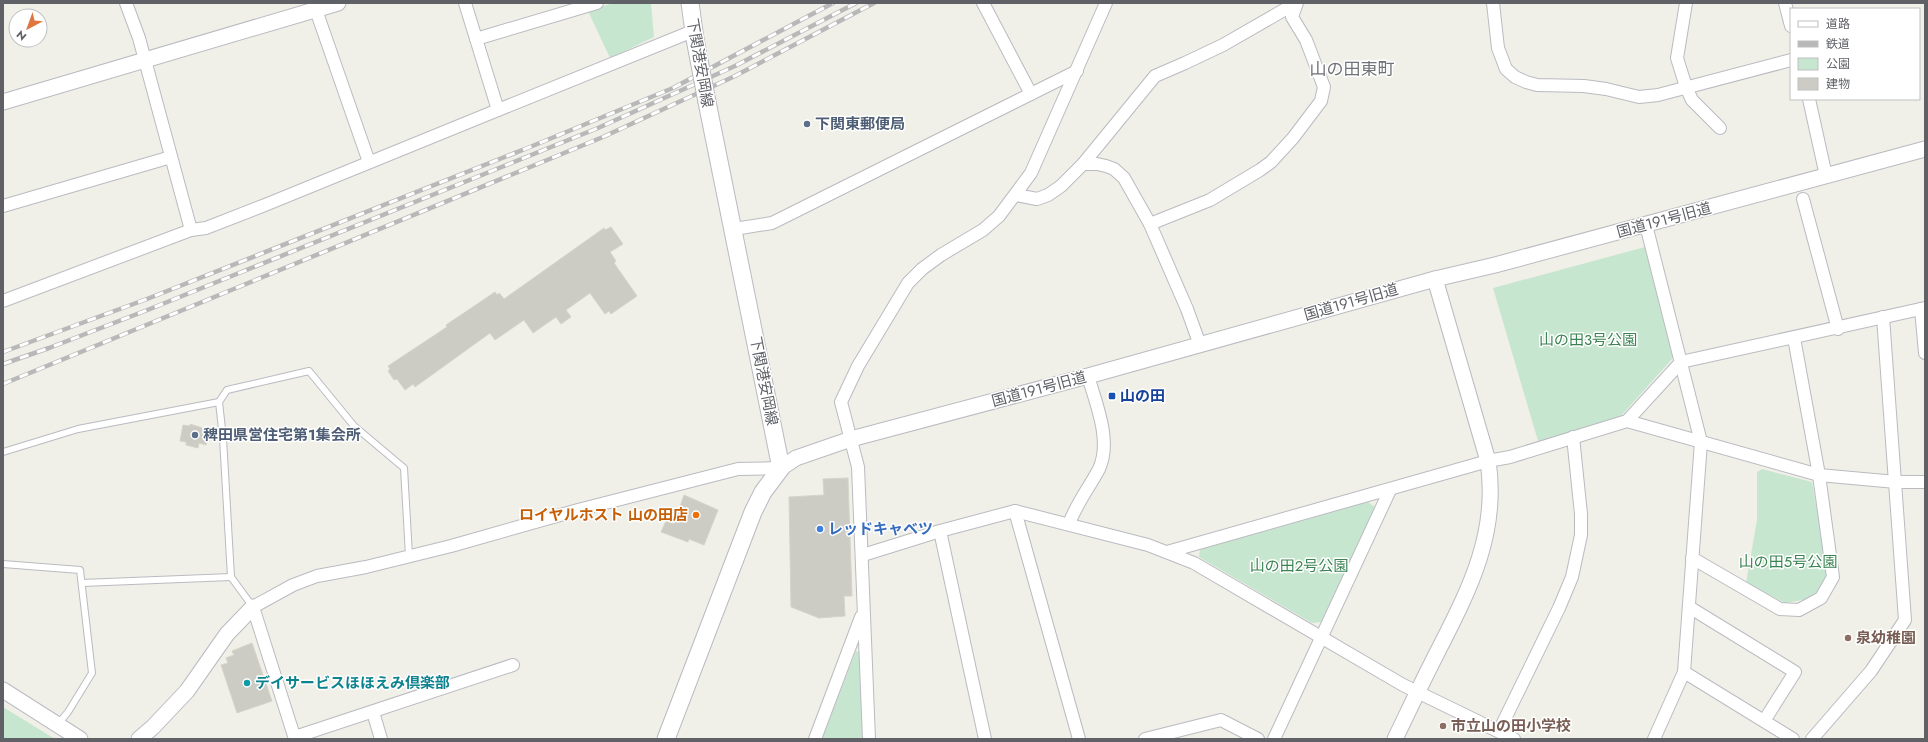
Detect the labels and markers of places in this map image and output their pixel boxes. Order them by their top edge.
place label: 下関東郵便局 [815,113,905,135]
marker: 下関東郵便局 [802,119,812,129]
place label: 山の田 [1120,385,1165,407]
marker: 山の田 [1107,391,1117,401]
place label: 稗田県営住宅第1集会所 [203,424,361,446]
marker: 稗田県営住宅第1集会所 [190,430,200,440]
place label: ロイヤルホスト 山の田店 [519,504,688,526]
marker: ロイヤルホスト 山の田店 [691,510,701,520]
place label: レッドキャベツ [828,518,933,540]
marker: レッドキャベツ [815,524,825,534]
place label: 泉幼稚園 [1856,627,1916,649]
marker: 泉幼稚園 [1843,633,1853,643]
place label: デイサービスほほえみ倶楽部 [255,672,450,694]
marker: デイサービスほほえみ倶楽部 [242,678,252,688]
place label: 市立山の田小学校 [1451,715,1571,737]
marker: 市立山の田小学校 [1438,721,1448,731]

